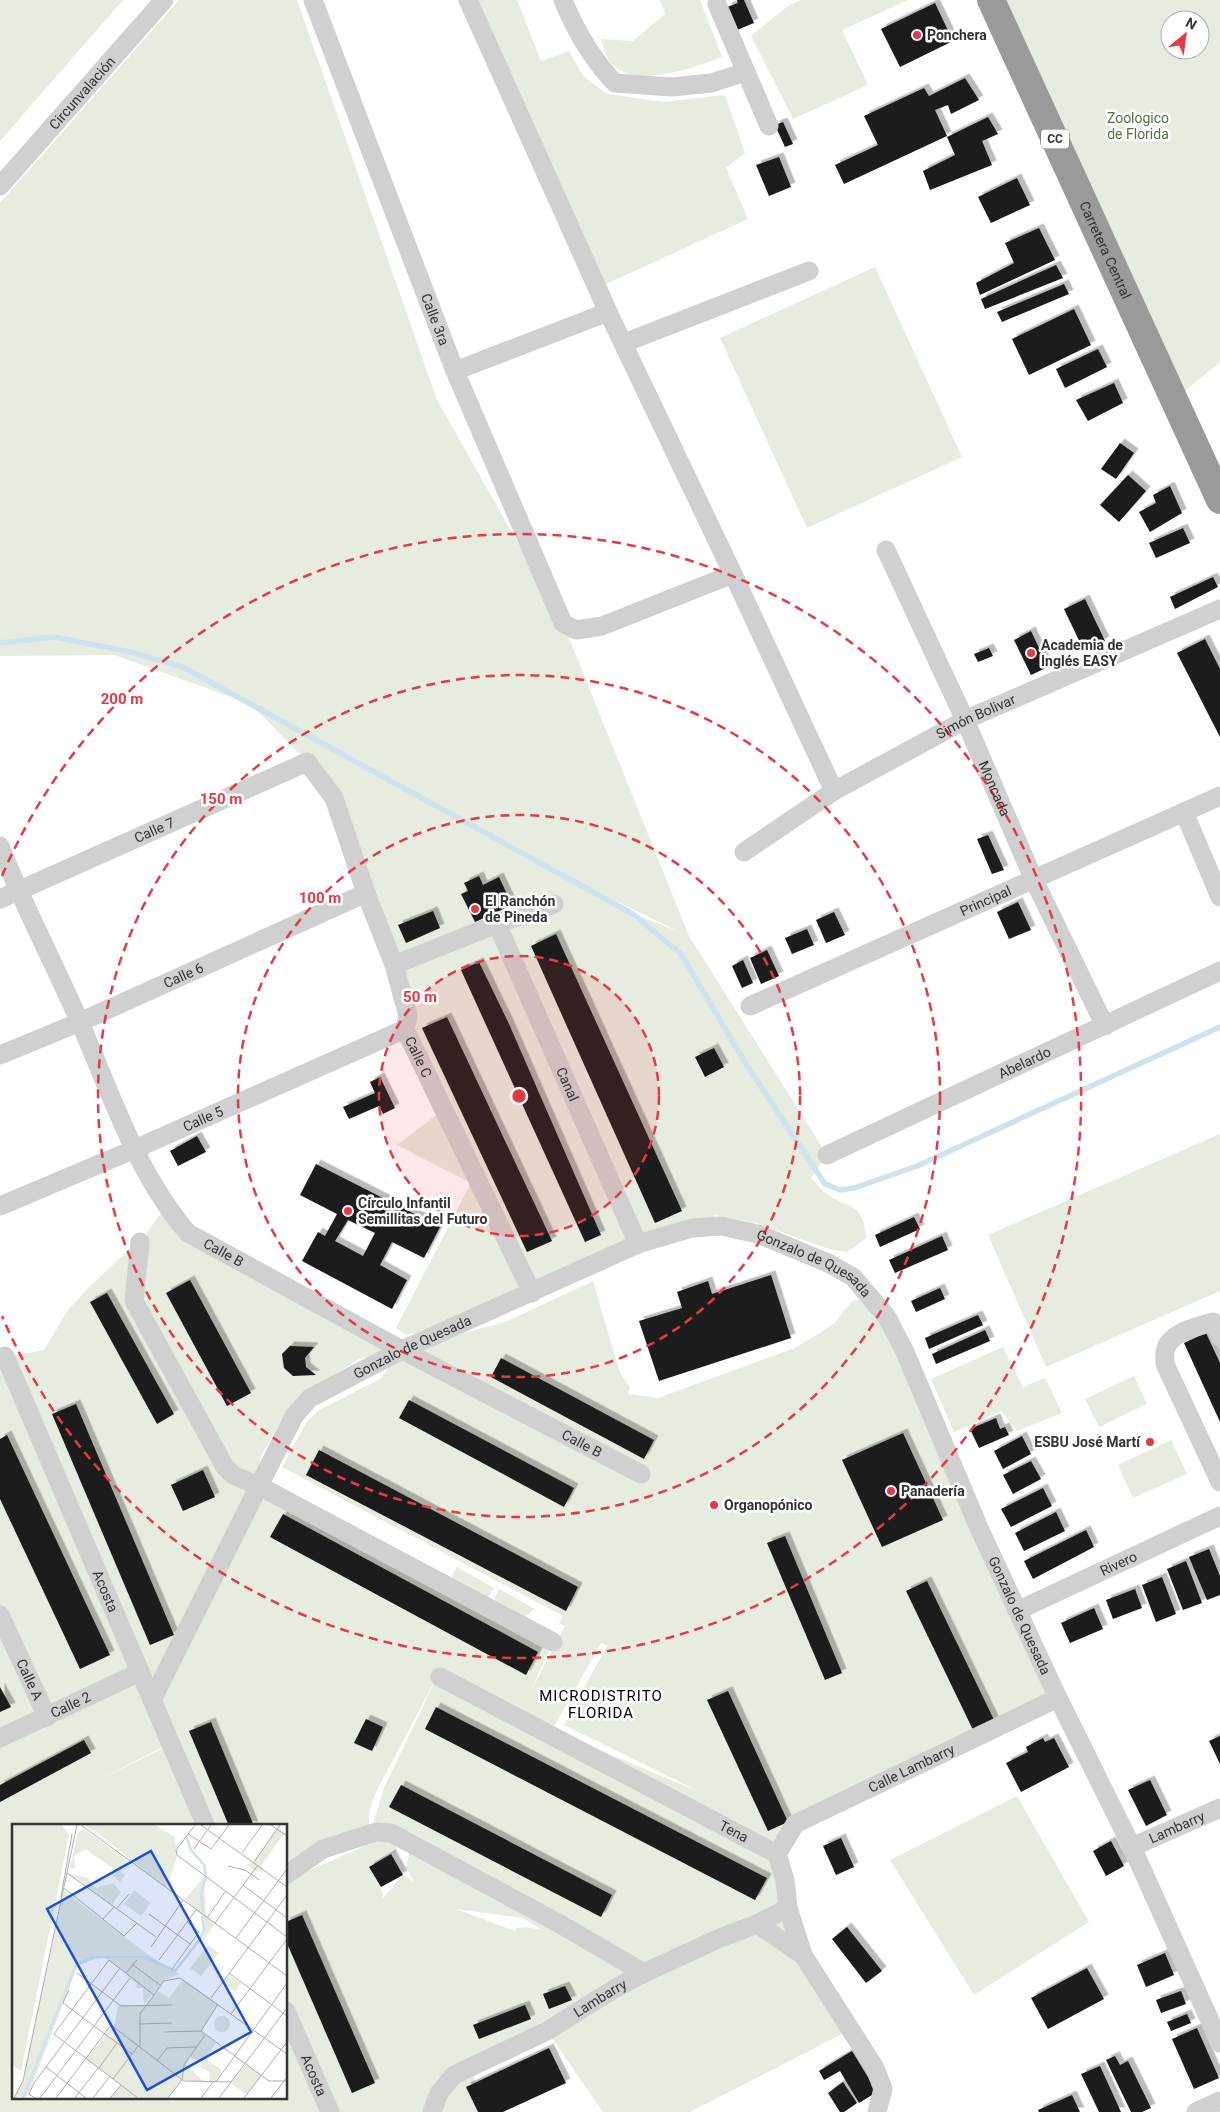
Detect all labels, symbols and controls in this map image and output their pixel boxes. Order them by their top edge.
north arrow [1160,10,1210,60]
text: N [1183,14,1200,33]
place label: Ponchera [927,27,987,43]
marker: Ponchera [911,29,923,41]
street label: Circunvalación [46,53,118,133]
park label: Zoologico de Florida [1107,110,1169,142]
road number: CC [1041,130,1069,148]
street label: Carretera Central [1076,199,1135,301]
street label: Calle 3ra [418,291,452,348]
place label: Academia de Inglés EASY [1041,637,1123,669]
marker: Academia de Inglés EASY [1025,647,1037,659]
text: 200 m [101,690,143,708]
street label: Simón Bolivar [933,691,1018,742]
street label: Moncada [976,758,1013,818]
text: 150 m [200,790,242,808]
street label: Calle 7 [132,814,177,846]
street label: Principal [957,882,1014,919]
text: 100 m [299,889,341,907]
place label: El Ranchón de Pineda [485,893,555,925]
marker: El Ranchón de Pineda [469,903,481,915]
street label: Calle 6 [161,959,206,991]
text: 50 m [403,988,437,1006]
street label: Calle C [402,1034,435,1080]
street label: Abelardo [996,1043,1053,1082]
street label: Canal [553,1065,582,1104]
centre of rings [510,1087,528,1105]
street label: Calle 5 [180,1103,226,1135]
place label: Círculo Infantil Semillitas del Futuro [358,1195,488,1227]
marker: Círculo Infantil Semillitas del Futuro [342,1205,354,1217]
street label: Gonzalo de Quesada [754,1226,874,1300]
street label: Calle B [201,1235,246,1270]
street label: Gonzalo de Quesada [351,1312,474,1382]
street label: Calle B [559,1426,605,1460]
place label: ESBU José Martí [1034,1434,1141,1450]
marker: ESBU José Martí [1144,1436,1156,1448]
place label: Panadería [901,1483,965,1499]
marker: Panadería [885,1485,897,1497]
place label: Organopónico [724,1497,813,1513]
marker: Organopónico [708,1499,720,1511]
street label: Rivero [1097,1548,1139,1579]
street label: Gonzalo de Quesada [985,1554,1054,1677]
street label: Acosta [90,1568,121,1614]
street label: Calle A [13,1656,46,1703]
district label: MICRODISTRITO FLORIDA [539,1687,663,1722]
street label: Calle 2 [48,1688,93,1721]
street label: Calle Lambarry [866,1741,957,1796]
street label: Lambarry [1146,1808,1207,1846]
street label: Tena [717,1817,751,1846]
inset map [12,1824,288,2100]
street label: Lambarry [571,1976,630,2020]
street label: Acosta [298,2052,330,2098]

